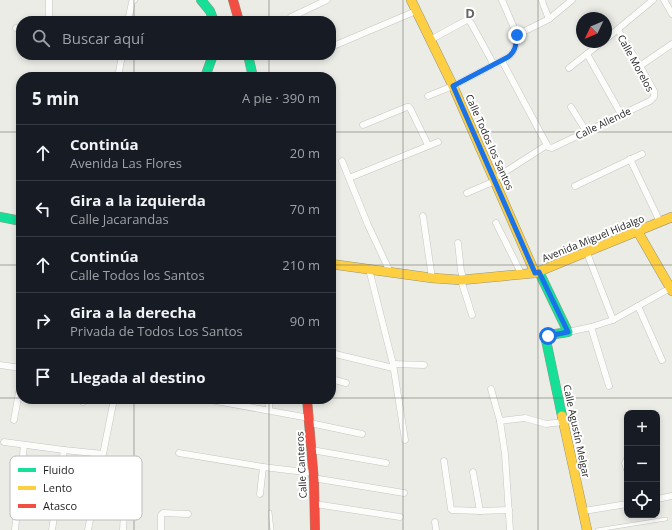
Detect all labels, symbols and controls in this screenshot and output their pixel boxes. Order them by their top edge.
text: D [465,4,475,22]
north arrow [576,12,612,48]
search box [16,16,336,60]
route end [508,26,526,44]
icon: search [30,27,52,49]
text: Buscar aquí [62,28,144,48]
street label: Calle Morelos [615,32,658,94]
text: 5 min [32,87,79,110]
text: A pie · 390 m [242,89,320,107]
street label: Calle Todos los Santos [463,92,518,192]
street label: Calle Allende [573,103,633,142]
text: Continúa [70,134,139,154]
icon: ahead [32,142,54,164]
text: 20 m [290,144,320,162]
text: Avenida Las Flores [70,154,182,172]
text: Gira a la izquierda [70,190,206,210]
icon: left [32,198,54,220]
text: 70 m [290,200,320,218]
text: Calle Jacarandas [70,210,169,228]
street label: Avenida Miguel Hidalgo [540,211,646,265]
text: Continúa [70,246,139,266]
icon: ahead [32,254,54,276]
text: 210 m [282,256,320,274]
text: Calle Todos los Santos [70,266,205,284]
text: Gira a la derecha [70,302,196,322]
icon: right [32,310,54,332]
text: 90 m [290,312,320,330]
text: Privada de Todos Los Santos [70,322,243,340]
route start [539,327,557,345]
icon: arrive [32,366,54,388]
text: Llegada al destino [70,367,205,387]
street label: Calle Agustín Melgar [560,383,594,479]
map controls [624,410,660,518]
button: + [624,410,660,446]
street label: Calle Canteros [292,431,310,499]
button: − [624,446,660,482]
legend [10,456,142,520]
text: Fluido [43,462,75,477]
text: Lento [43,480,73,495]
button: locate [624,482,660,518]
text: Atasco [43,498,78,513]

